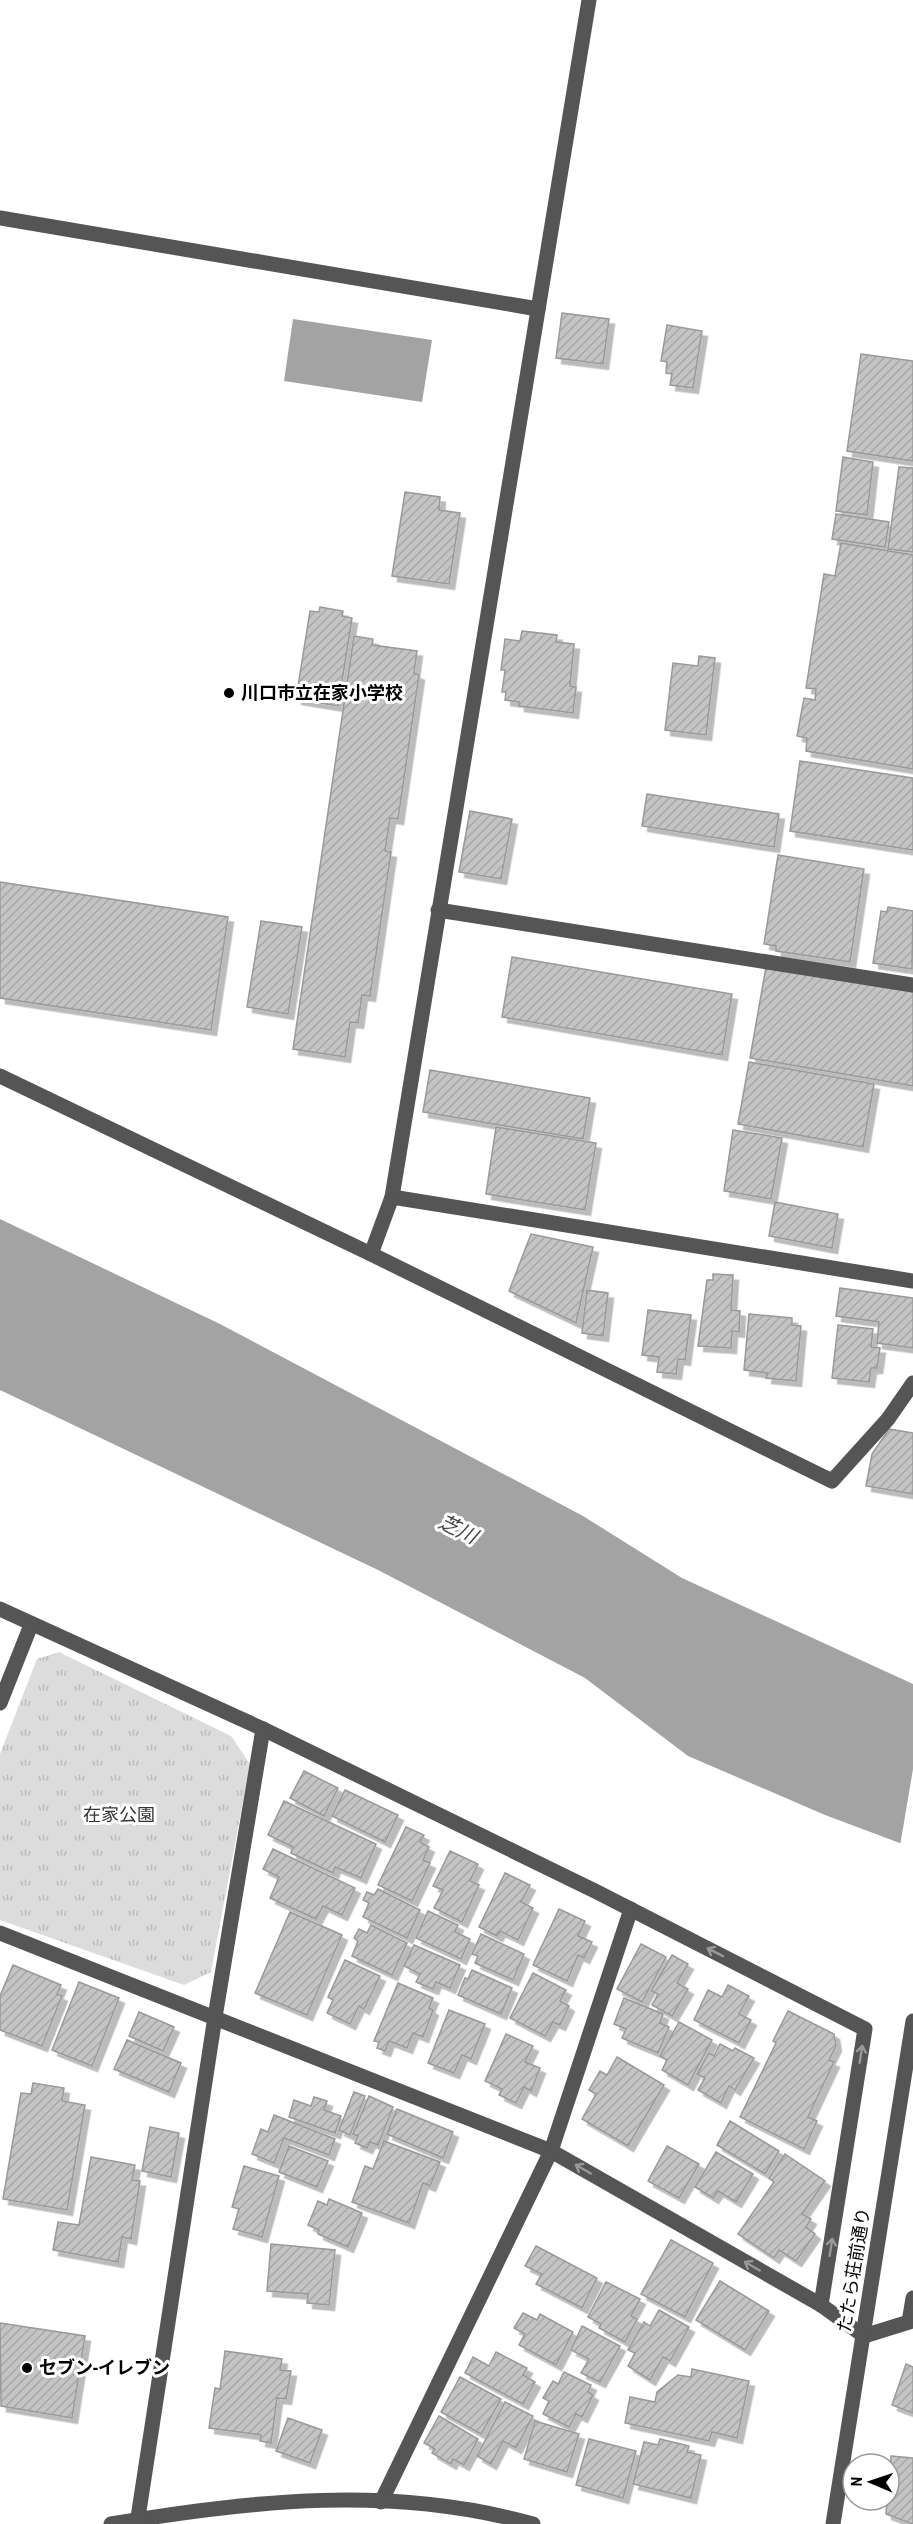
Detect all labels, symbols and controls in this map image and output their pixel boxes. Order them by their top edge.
place label: 川口市立在家小学校 [241,680,403,705]
marker: 川口市立在家小学校 [222,686,236,700]
water label: 芝川 [434,1508,484,1550]
park label: 在家公園 [83,1802,155,1827]
one-way arrow [706,1946,724,1957]
one-way arrow [856,2045,867,2065]
one-way arrow [575,2163,592,2175]
street label: たたら荘前通り [831,2206,876,2334]
one-way arrow [825,2238,836,2257]
one-way arrow [744,2259,761,2271]
place label: セブン-イレブン [39,2355,170,2380]
marker: セブン-イレブン [20,2361,34,2375]
north arrow [841,2452,901,2512]
text: N [845,2476,867,2487]

